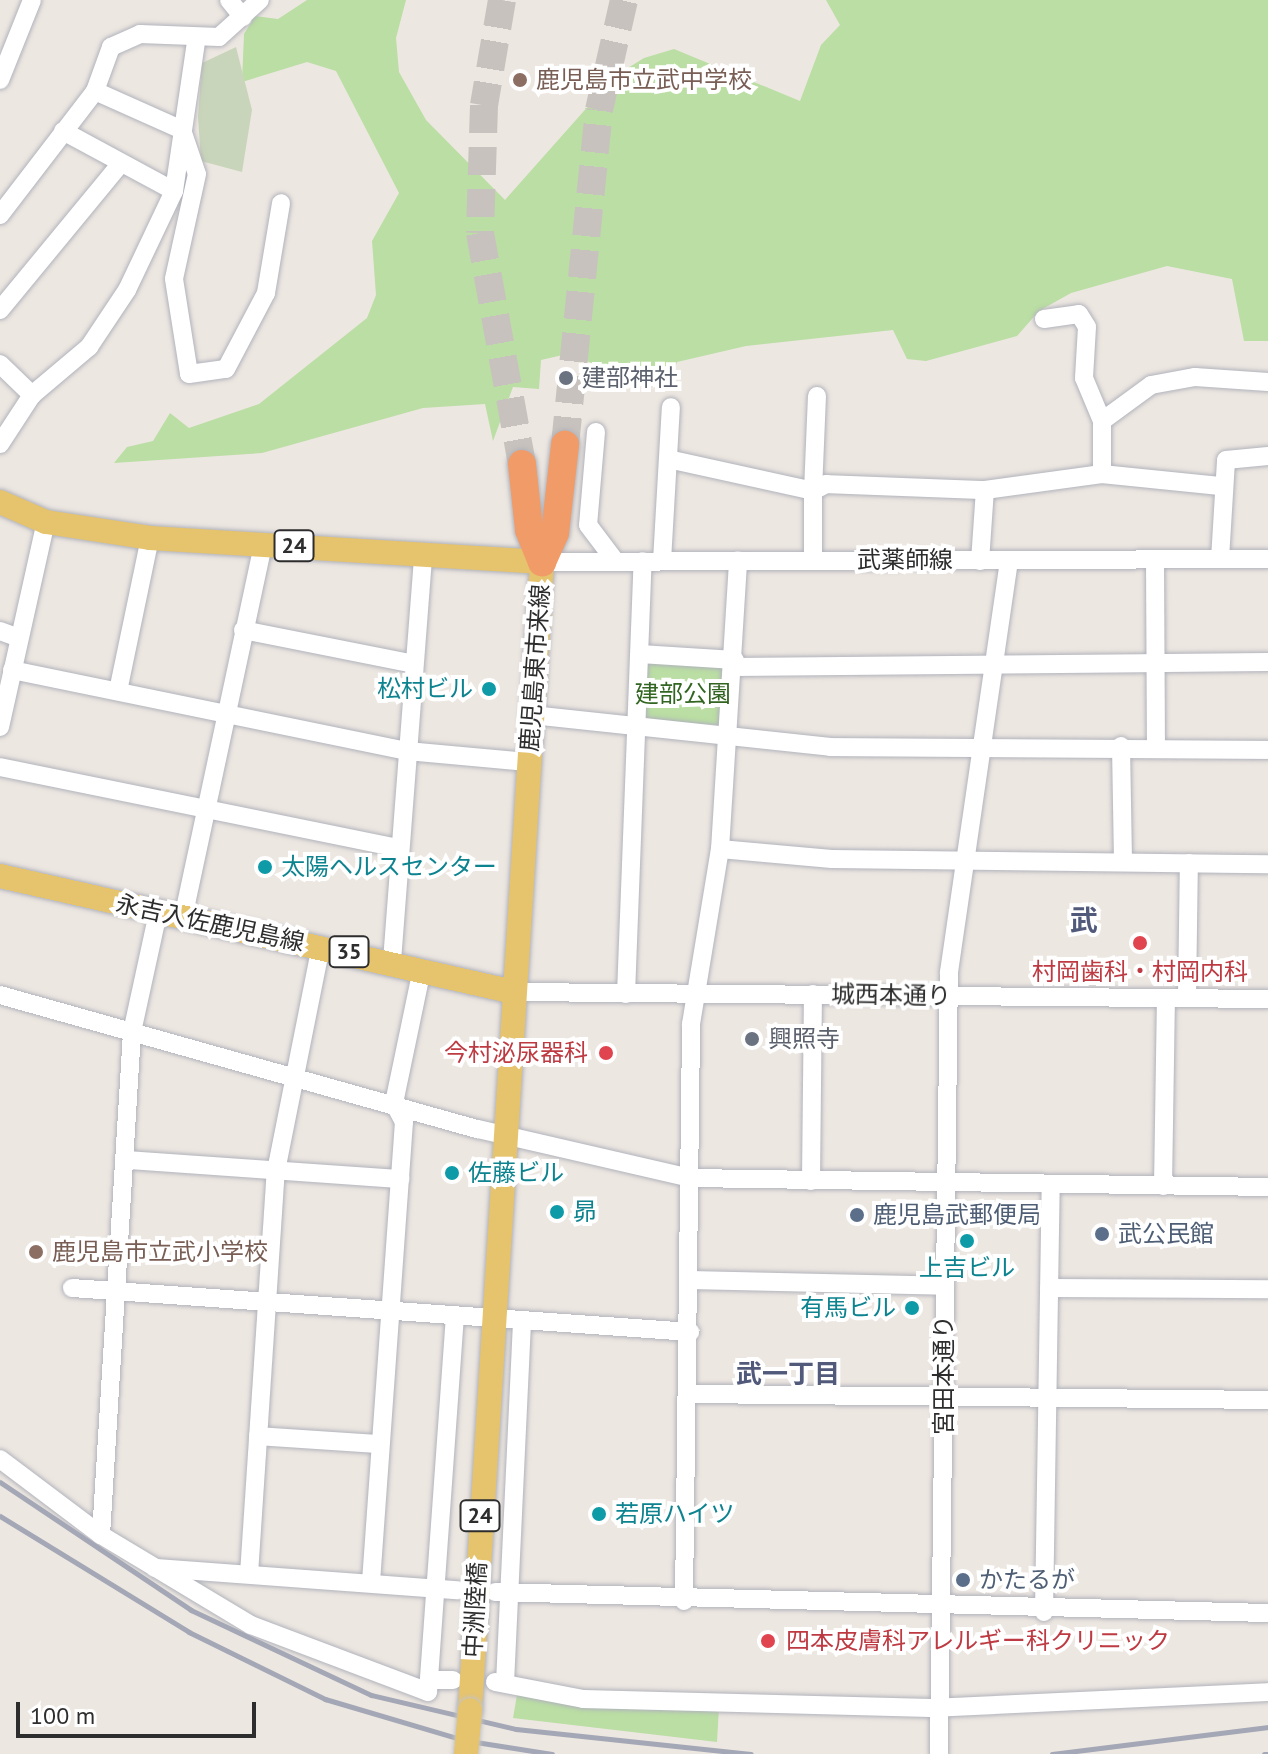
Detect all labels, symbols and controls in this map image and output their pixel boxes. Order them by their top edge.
place label: 鹿児島市立武中学校 [536,66,752,94]
marker: 鹿児島市立武中学校 [511,71,529,89]
place label: 建部神社 [582,364,678,392]
marker: 建部神社 [557,369,575,387]
road number: 24 [272,528,316,564]
street label: 武薬師線 [857,546,953,574]
street label: 鹿児島東市来線 [515,583,555,753]
place label: 松村ビル [377,675,473,703]
marker: 松村ビル [480,680,498,698]
park label: 建部公園 [635,680,731,708]
place label: 太陽ヘルスセンター [281,853,497,881]
marker: 太陽ヘルスセンター [256,858,274,876]
street label: 永吉入佐鹿児島線 [113,889,307,957]
district label: 武 [1070,903,1098,937]
marker: 村岡歯科・村岡内科 [1129,932,1151,954]
road number: 35 [327,934,371,970]
place label: 村岡歯科・村岡内科 [1032,958,1248,986]
street label: 城西本通り [831,980,951,1010]
place label: 興照寺 [768,1025,840,1053]
marker: 興照寺 [743,1030,761,1048]
place label: 今村泌尿器科 [444,1039,588,1067]
marker: 今村泌尿器科 [595,1042,617,1064]
place label: 佐藤ビル [468,1159,564,1187]
marker: 佐藤ビル [443,1164,461,1182]
place label: 昴 [573,1198,597,1226]
place label: 鹿児島武郵便局 [873,1201,1041,1229]
marker: 昴 [548,1203,566,1221]
marker: 鹿児島武郵便局 [848,1206,866,1224]
place label: 武公民館 [1118,1220,1214,1248]
marker: 武公民館 [1093,1225,1111,1243]
marker: 上吉ビル [958,1232,976,1250]
place label: 鹿児島市立武小学校 [52,1238,268,1266]
marker: 鹿児島市立武小学校 [27,1243,45,1261]
place label: 上吉ビル [919,1254,1015,1282]
place label: 有馬ビル [800,1294,896,1322]
marker: 有馬ビル [903,1299,921,1317]
street label: 宮田本通り [930,1315,958,1435]
district label: 武一丁目 [736,1358,840,1390]
road number: 24 [458,1498,502,1534]
place label: 若原ハイツ [615,1500,735,1528]
marker: 若原ハイツ [590,1505,608,1523]
street label: 中洲陸橋 [458,1561,492,1659]
place label: かたるが [979,1566,1075,1594]
marker: かたるが [954,1571,972,1589]
place label: 四本皮膚科アレルギー科クリニック [786,1627,1170,1655]
marker: 四本皮膚科アレルギー科クリニック [757,1630,779,1652]
scale bar [20,1686,260,1736]
text: 100 m [30,1700,95,1731]

